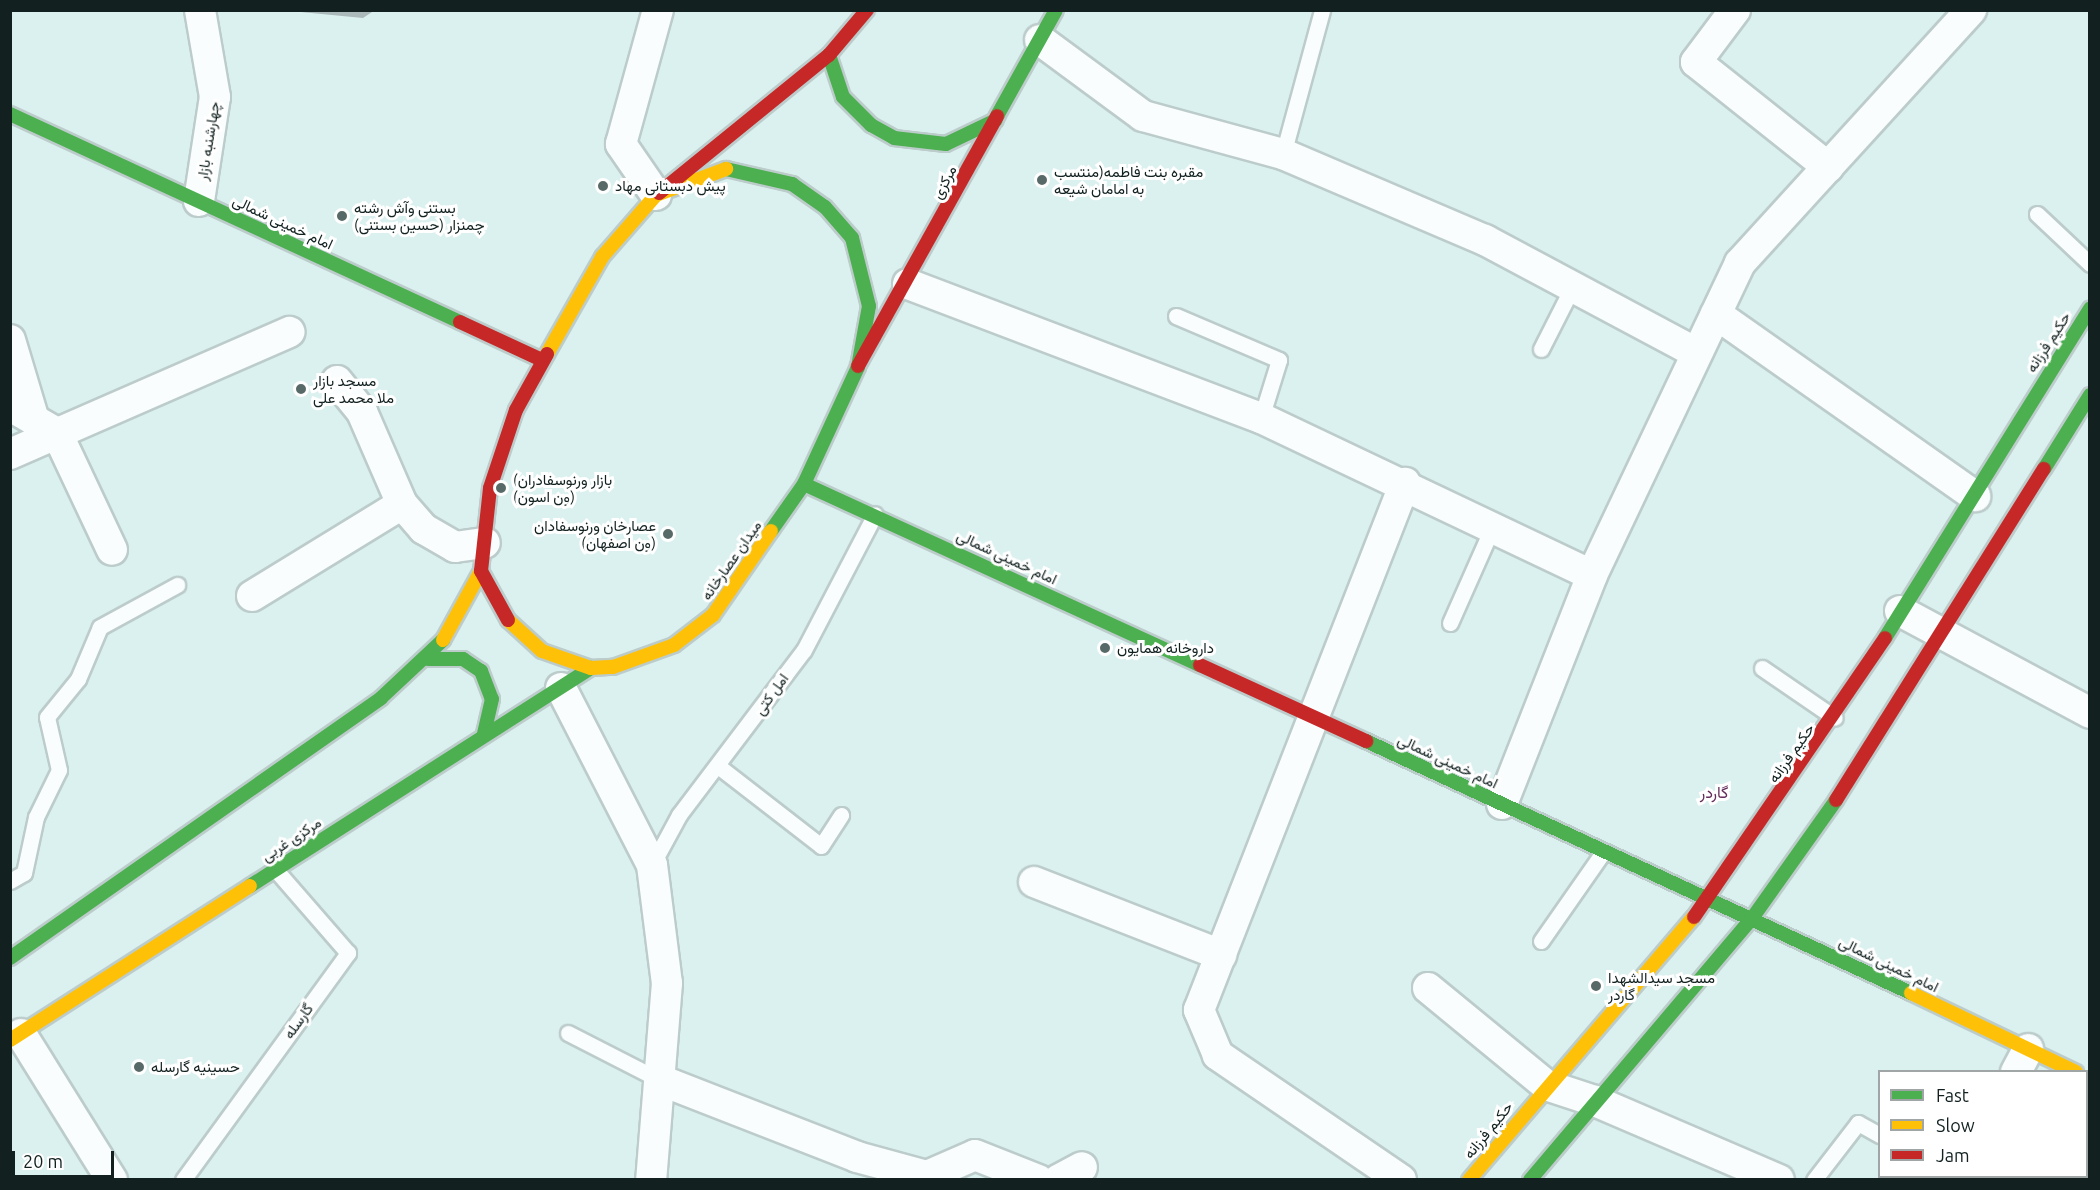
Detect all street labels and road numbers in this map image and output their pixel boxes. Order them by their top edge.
street label: چهارشنبه بازار [193,100,223,182]
street label: مرکزی [928,162,960,202]
street label: امام خمینی شمالی [230,191,336,253]
street label: حکیم فرزانه [2022,309,2074,375]
street label: میدان عصارخانه [697,517,765,603]
street label: امام خمینی شمالی [954,526,1060,588]
street label: امل کتی [750,670,792,718]
street label: حکیم فرزانه [1764,720,1818,786]
street label: امام خمینی شمالی [1395,730,1501,792]
street label: مرکزی غربی [258,813,324,865]
street label: امام خمینی شمالی [1836,932,1942,996]
street label: گارسله [279,1000,317,1042]
street label: حکیم فرزانه [1460,1098,1516,1162]

